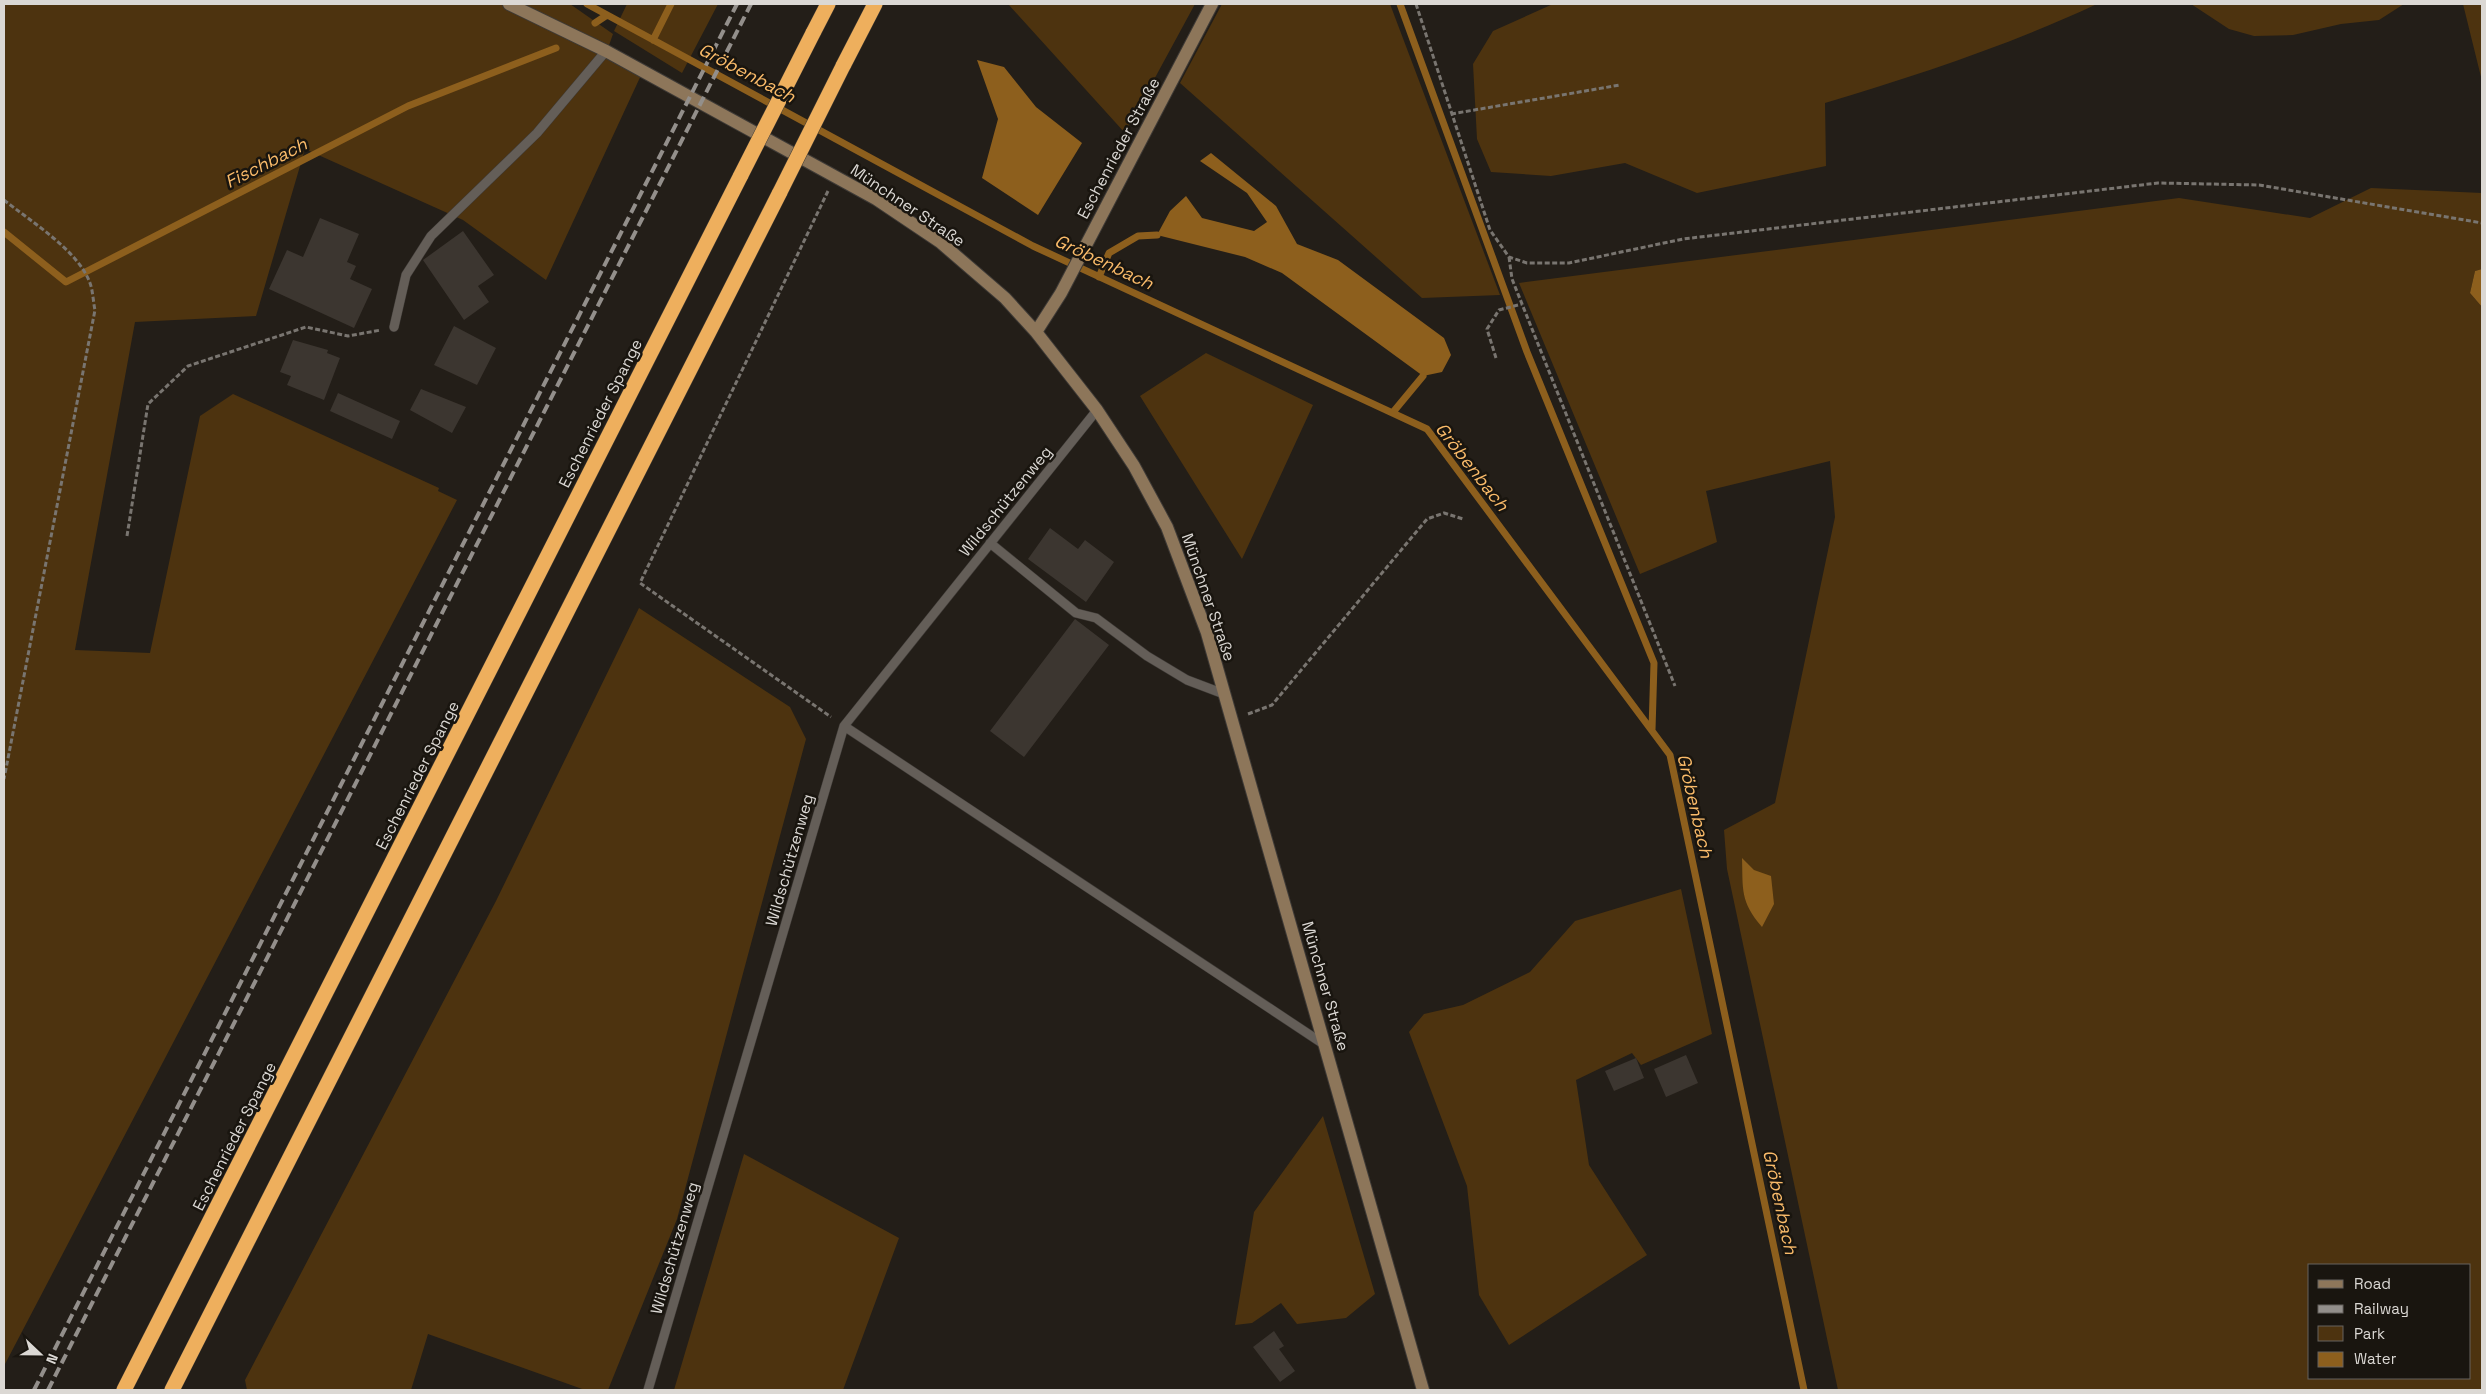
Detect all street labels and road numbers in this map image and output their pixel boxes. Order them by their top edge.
street label: Eschenrieder Straße [1072,74,1165,223]
street label: Münchner Straße [846,159,969,252]
street label: Eschenrieder Spange [554,335,647,491]
street label: Wildschützenweg [954,442,1057,561]
street label: Münchner Straße [1177,530,1240,664]
street label: Eschenrieder Spange [371,697,464,853]
street label: Wildschützenweg [761,792,818,929]
street label: Münchner Straße [1297,919,1354,1053]
street label: Eschenrieder Spange [188,1058,281,1214]
street label: Wildschützenweg [646,1180,703,1317]

